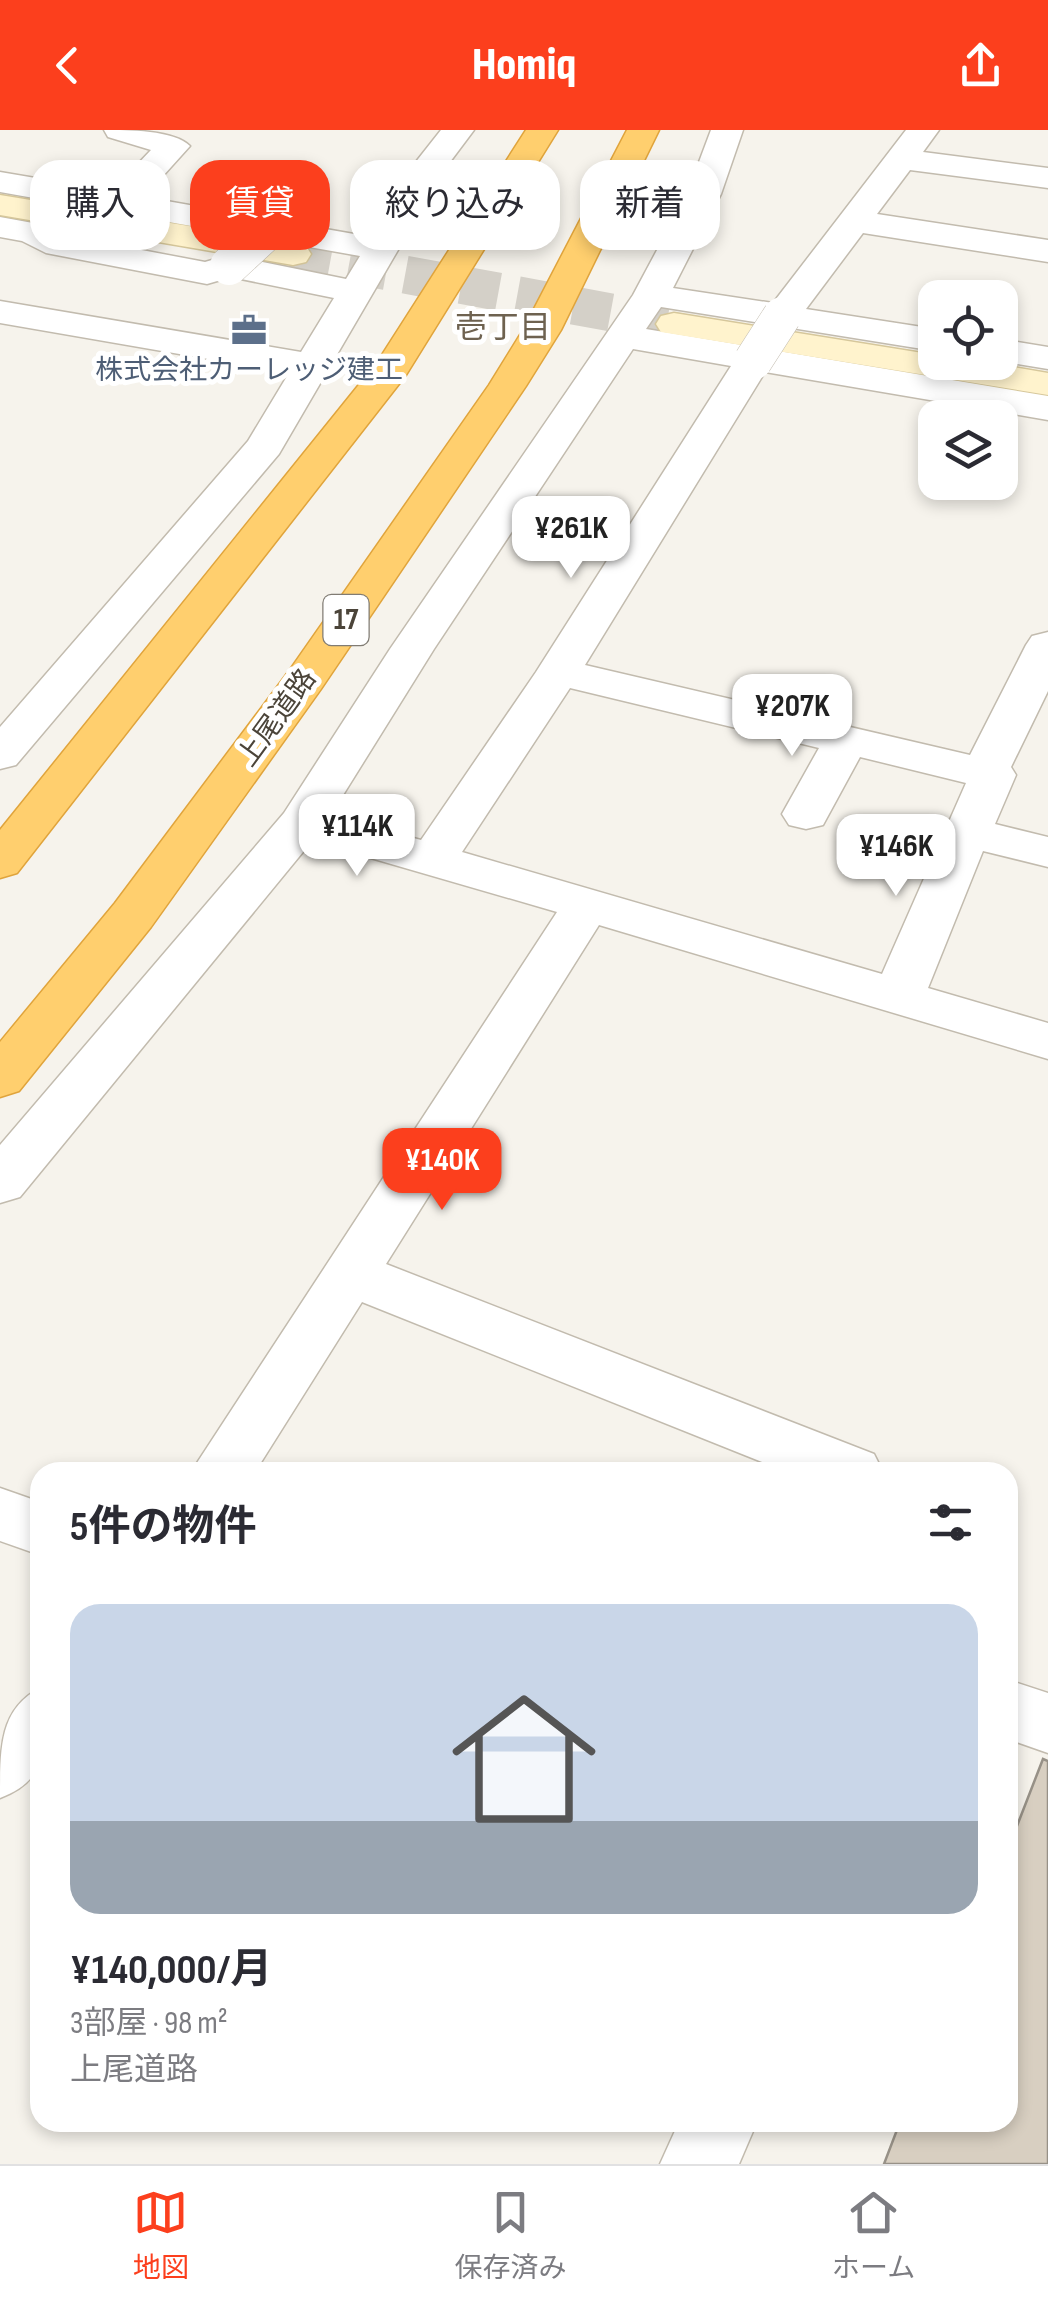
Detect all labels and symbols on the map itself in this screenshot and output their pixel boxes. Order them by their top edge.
district label: 壱丁目 [455,309,551,348]
office icon: 株式会社カーレッジ建工 [230,311,268,349]
place label: 株式会社カーレッジ建工 [95,354,403,387]
pin: ¥261K [501,496,641,581]
road number: 17 [324,595,368,645]
street label: 上尾道路 [231,663,323,773]
pin: ¥207K [722,674,862,759]
pin: ¥114K [287,794,427,879]
pin: ¥146K [826,814,966,899]
pin: ¥140K [372,1128,512,1213]

